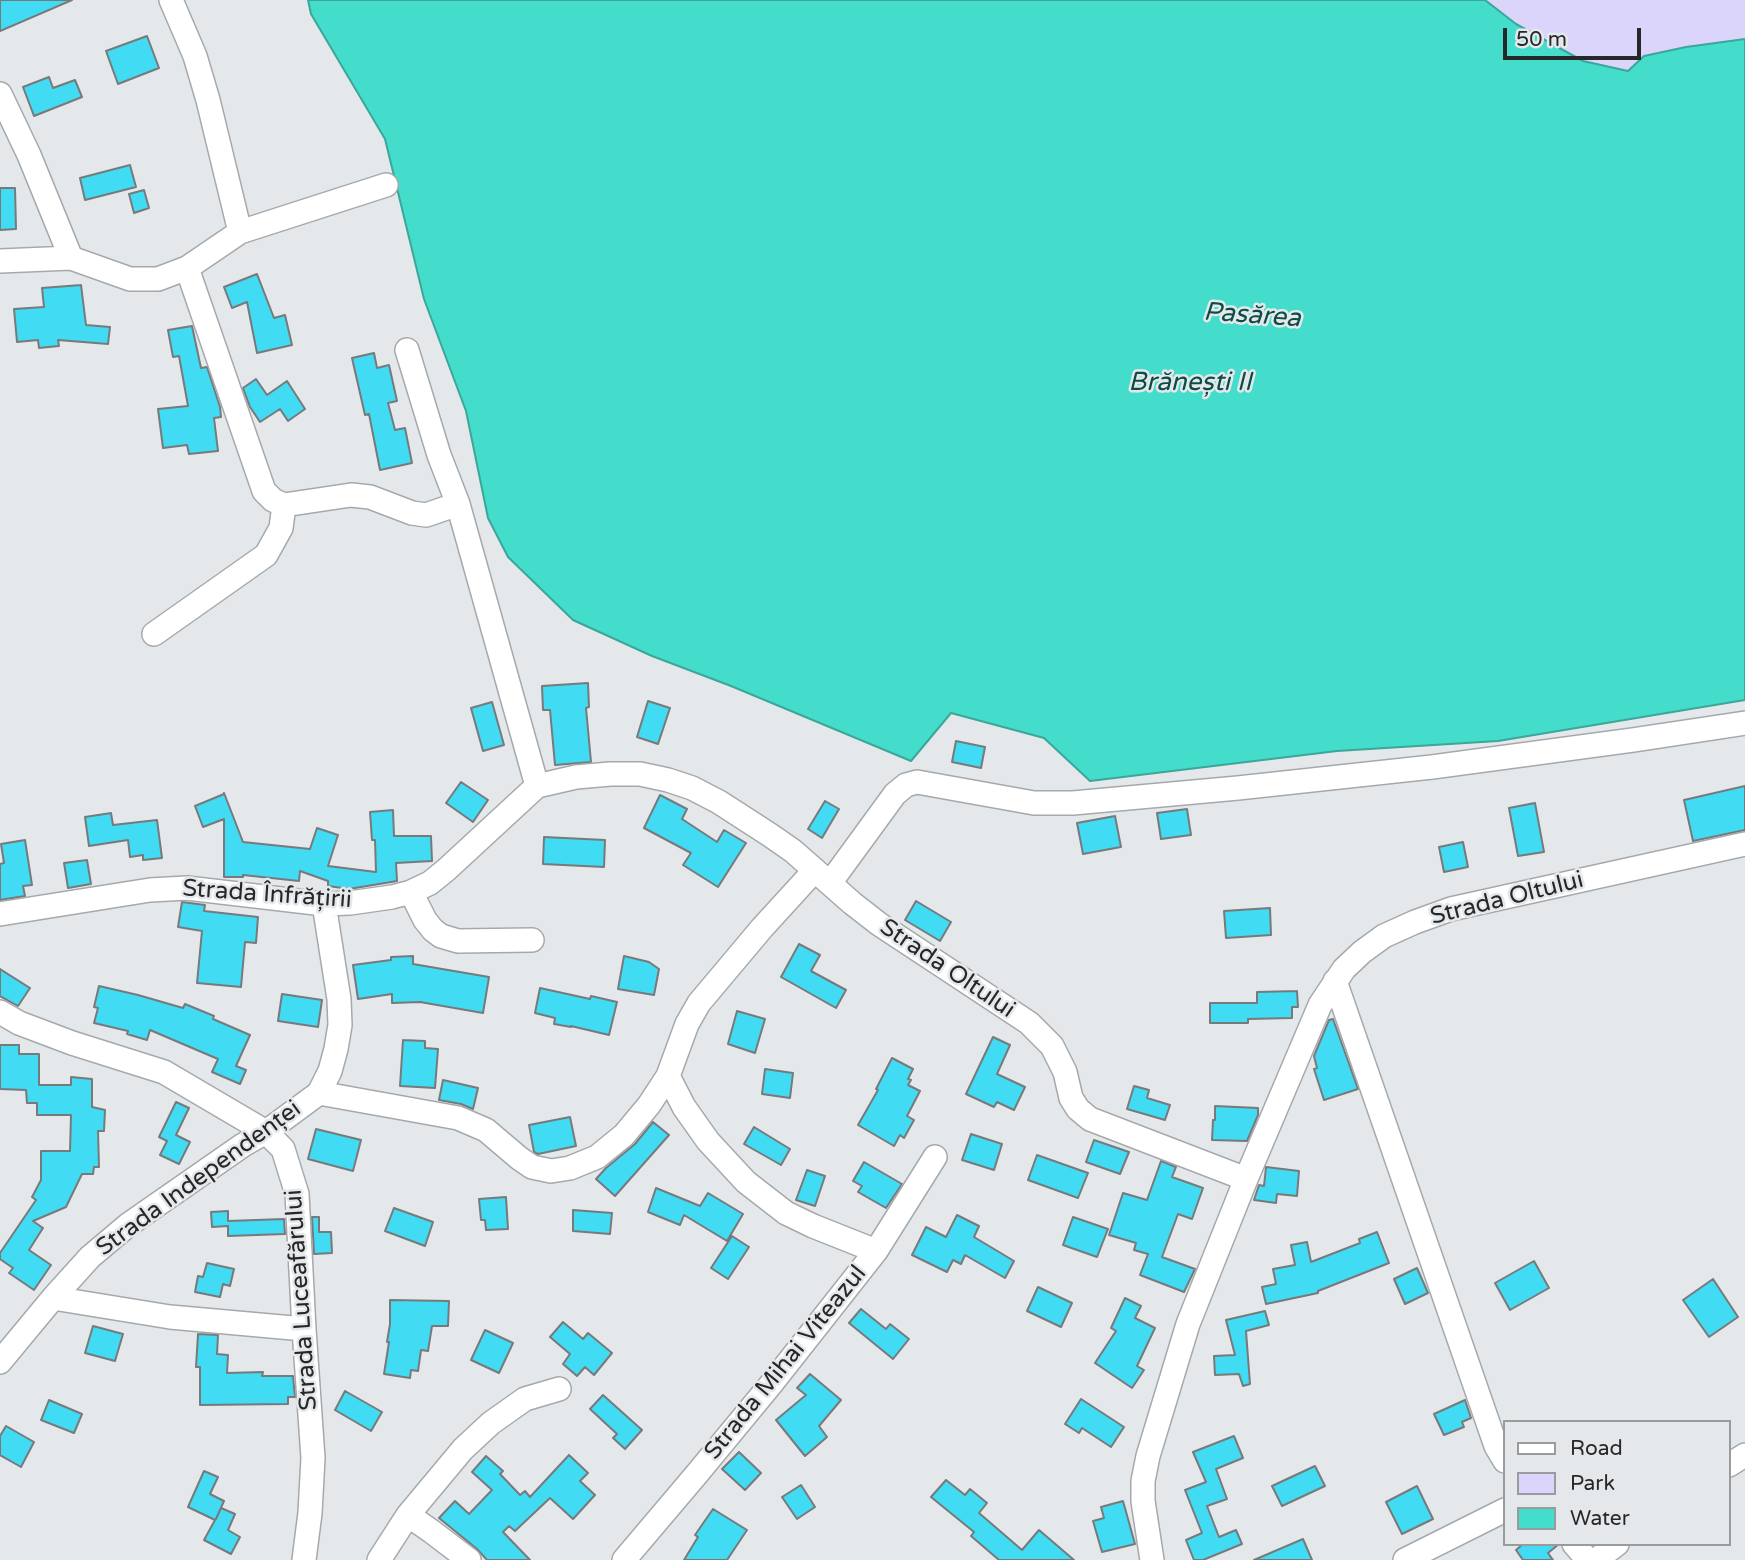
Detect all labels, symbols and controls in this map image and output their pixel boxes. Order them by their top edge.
scale bar [1507,14,1645,58]
text: 50 m [1516,27,1567,52]
water label: Pasărea [1202,297,1302,335]
water label: Brănești II [1128,367,1252,399]
street label: Strada Oltului [1428,866,1586,932]
street label: Strada Înfrățirii [181,875,353,915]
street label: Strada Oltului [874,913,1020,1025]
street label: Strada Independenței [91,1095,307,1263]
street label: Strada Luceafărului [280,1189,324,1411]
street label: Strada Mihai Viteazul [699,1260,873,1466]
legend [1504,1420,1731,1546]
text: Road [1570,1436,1623,1461]
text: Park [1570,1471,1615,1496]
text: Water [1570,1506,1630,1531]

